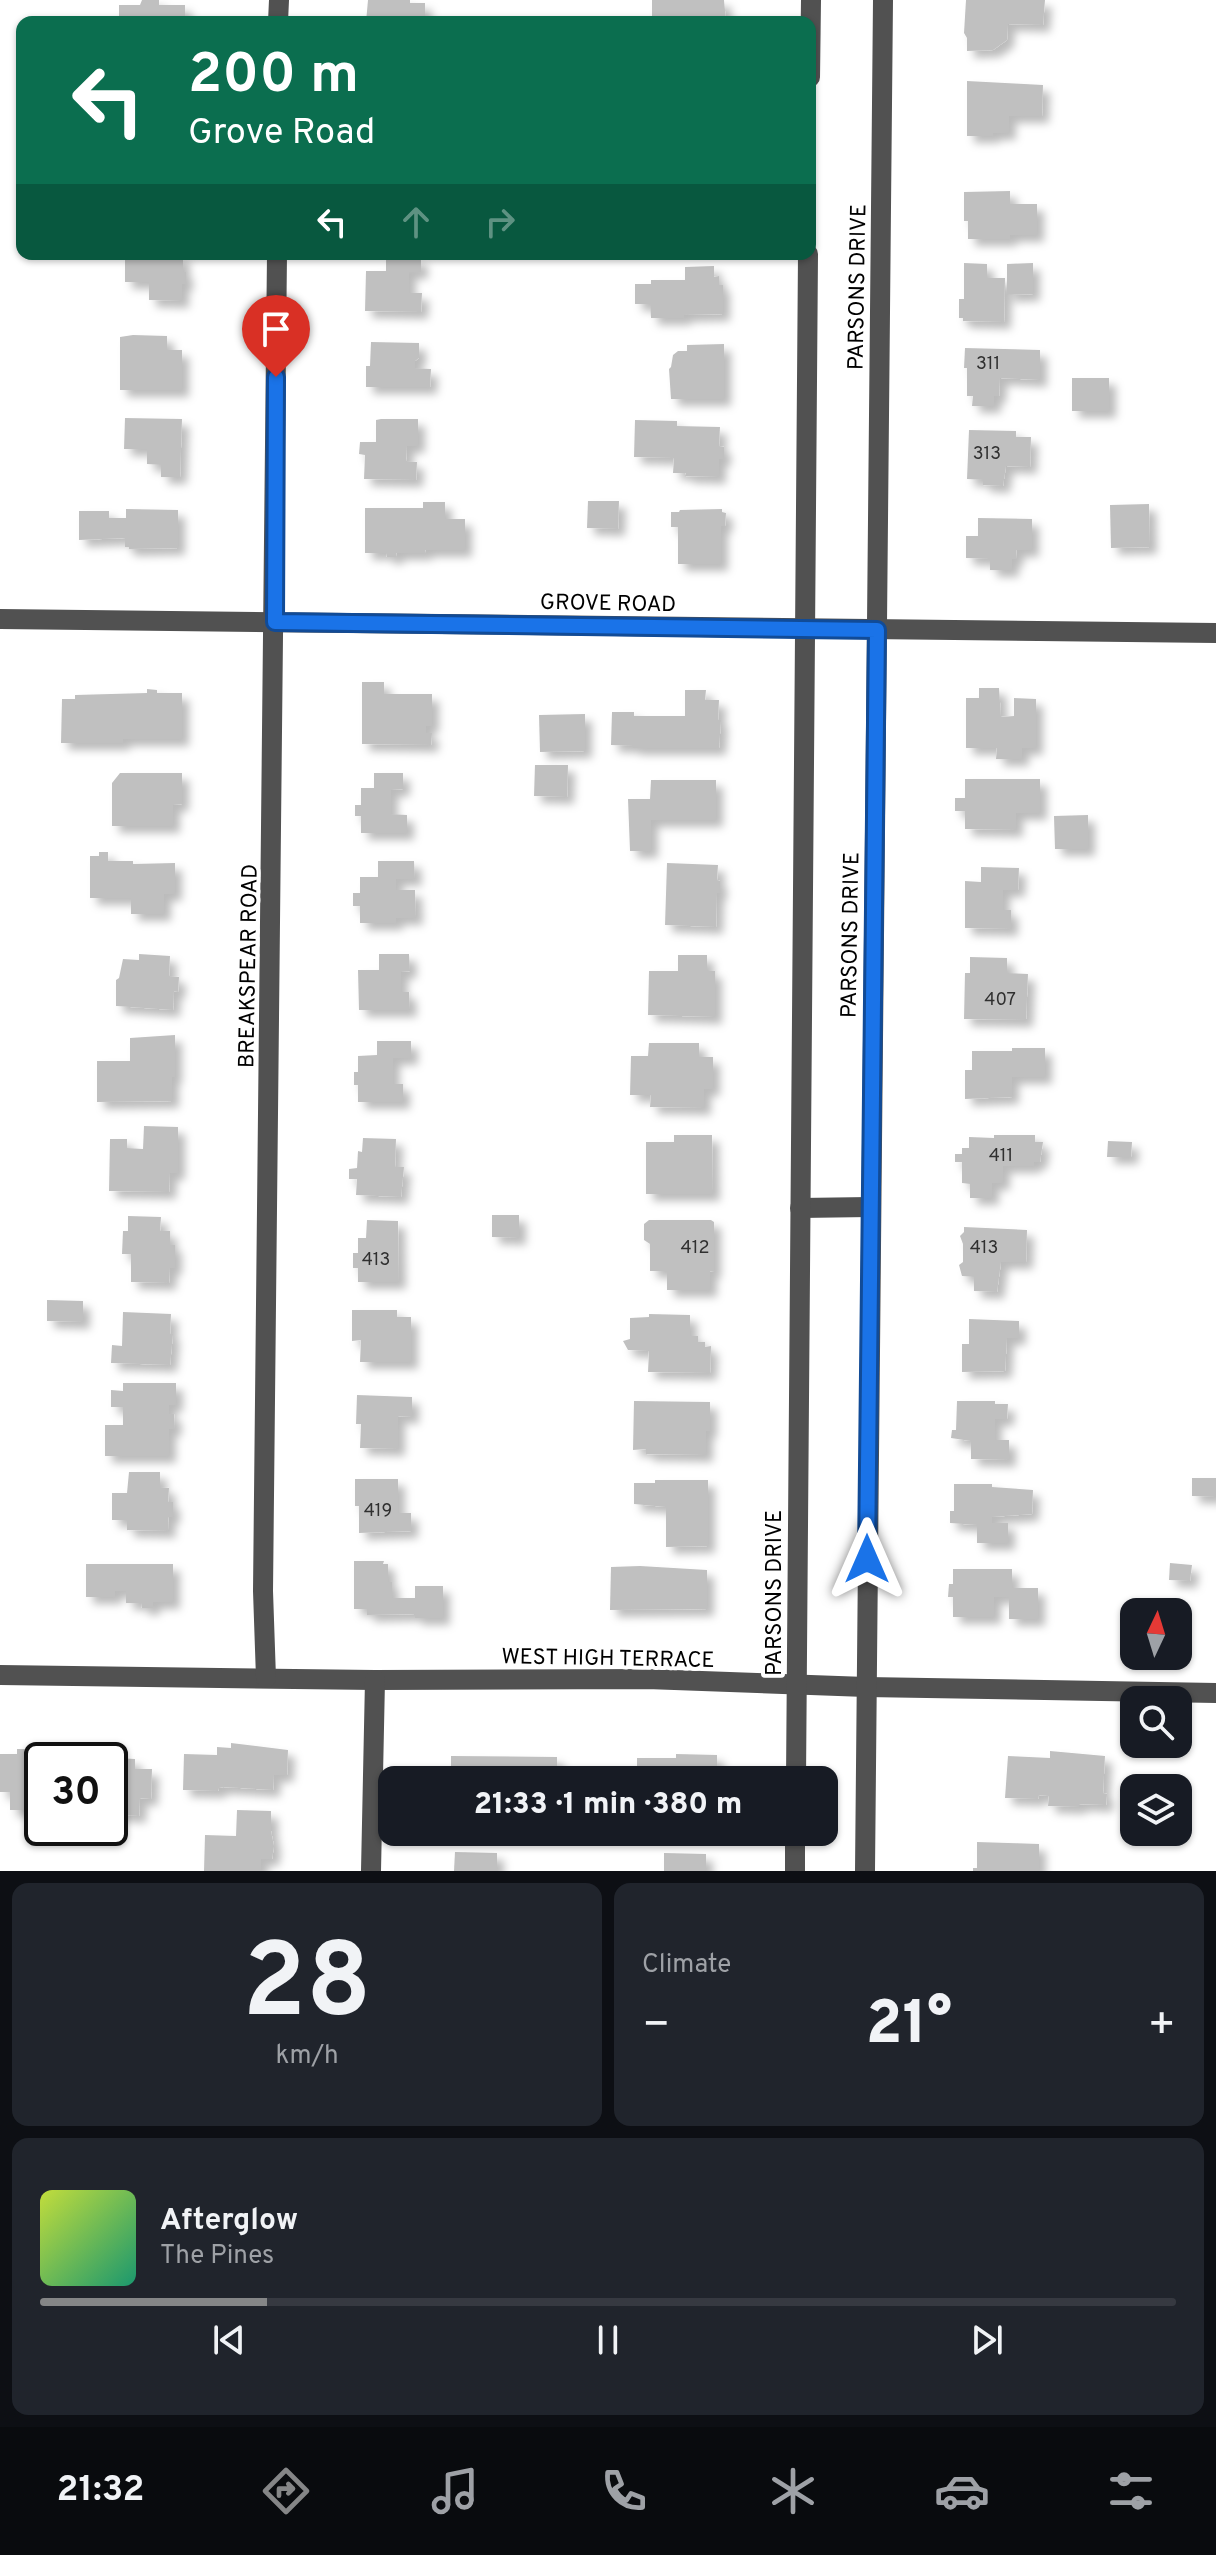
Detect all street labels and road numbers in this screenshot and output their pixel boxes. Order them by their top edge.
street label: PARSONS DRIVE [844,204,873,370]
street label: GROVE ROAD [540,590,676,619]
street label: PARSONS DRIVE [837,852,866,1018]
street label: BREAKSPEAR ROAD [234,864,265,1068]
street label: PARSONS DRIVE [762,1510,789,1676]
street label: WEST HIGH TERRACE [501,1644,715,1675]

